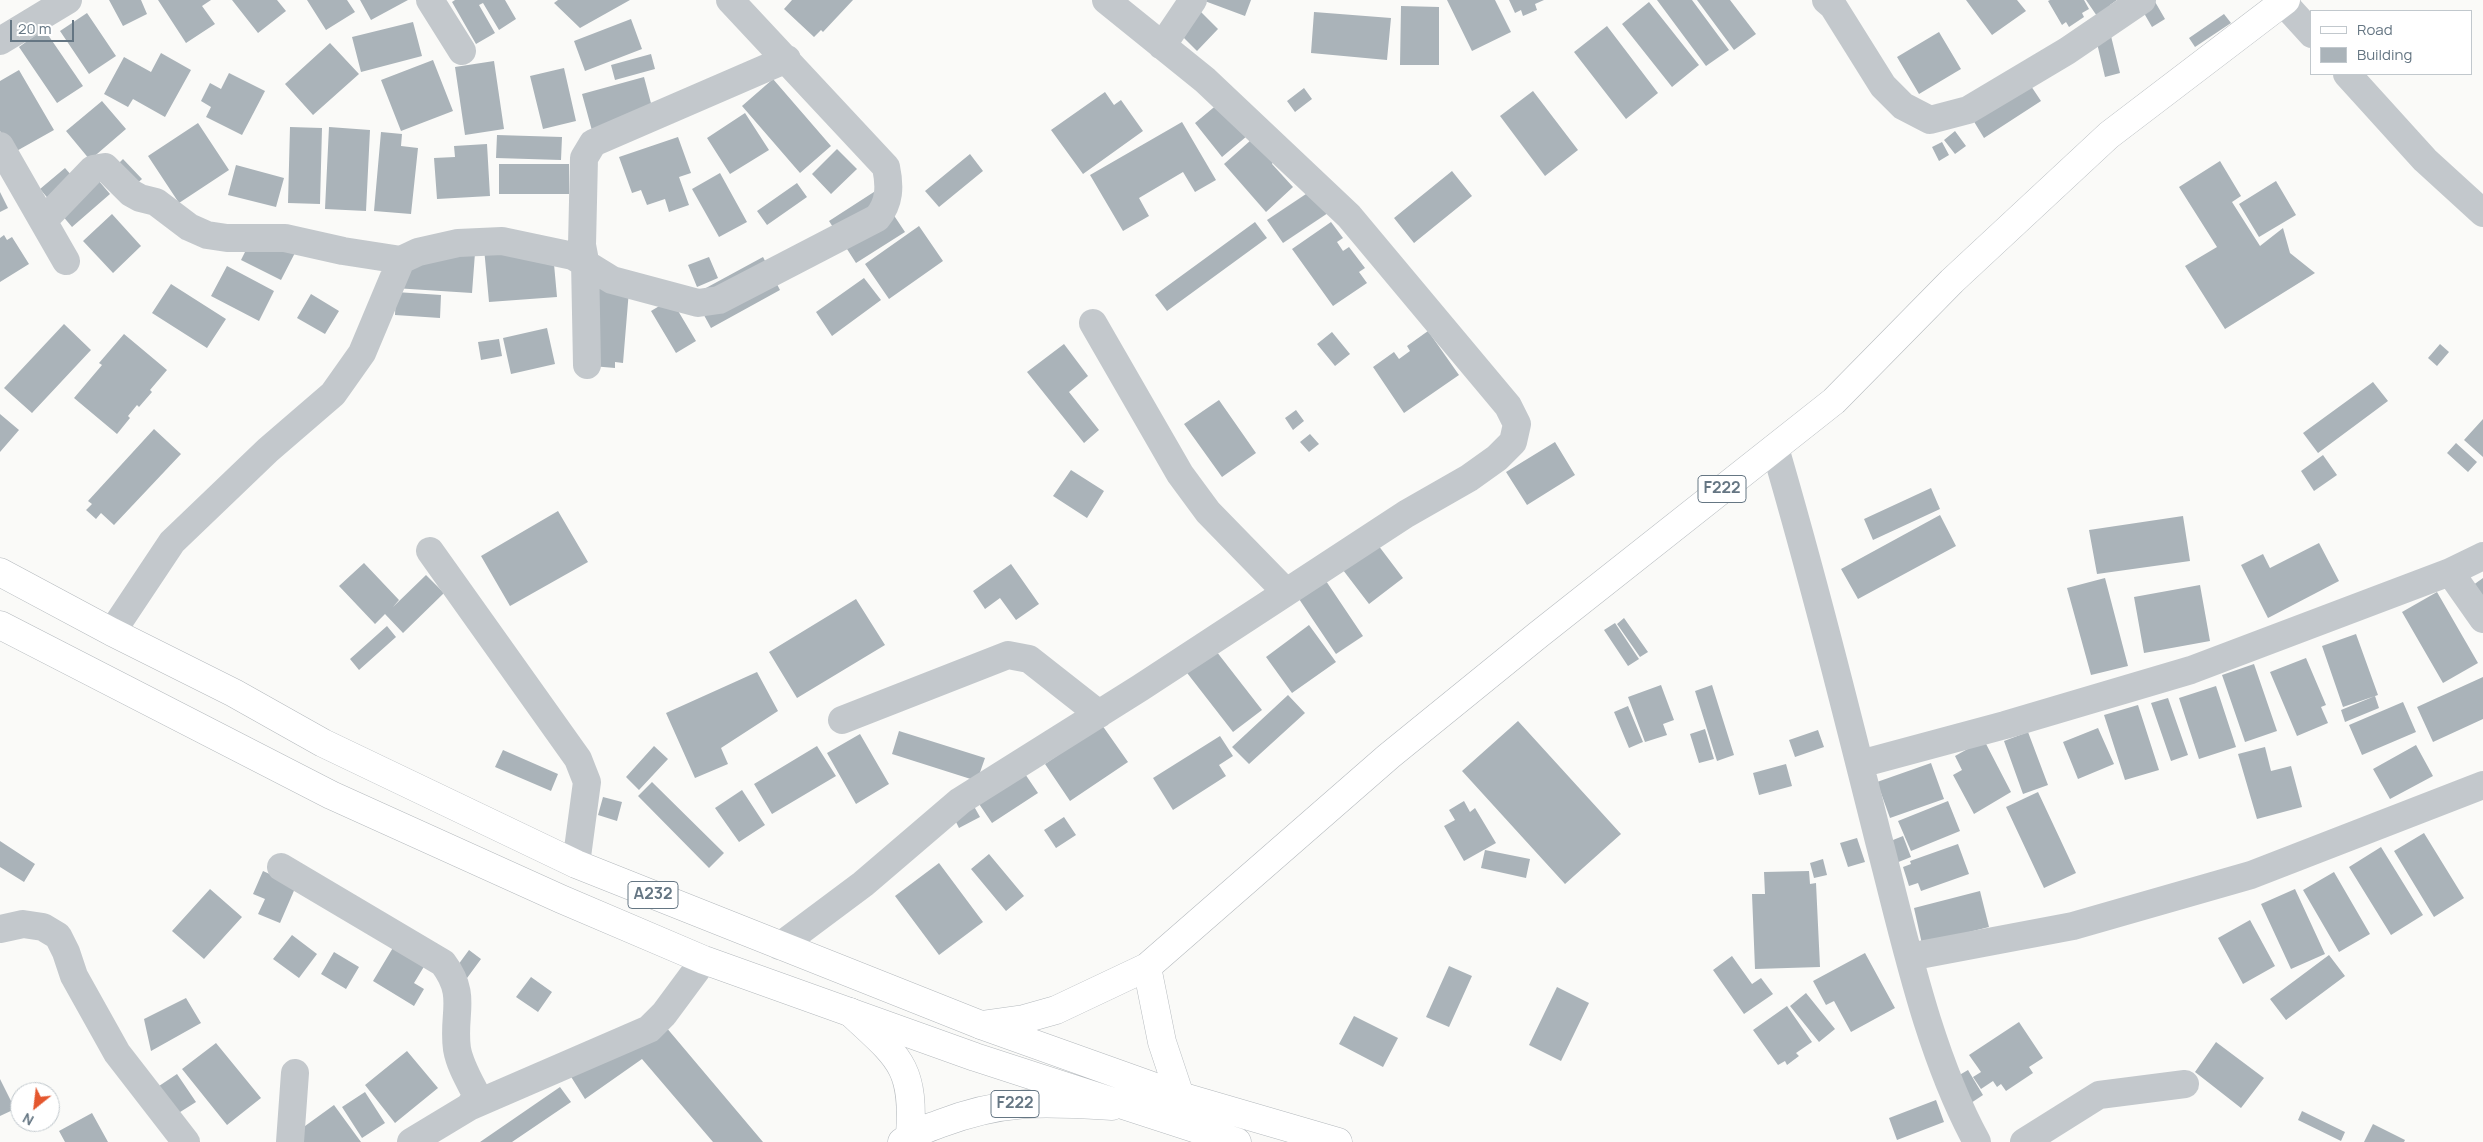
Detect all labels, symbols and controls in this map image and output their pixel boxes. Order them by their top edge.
scale bar [12,10,76,42]
legend [2310,10,2473,75]
text: 20 m [18,18,51,39]
text: Road [2357,19,2393,40]
text: Building [2357,44,2412,65]
road number: F222 [1698,476,1746,502]
road number: A232 [628,882,678,908]
north arrow [10,1082,60,1132]
road number: F222 [991,1090,1039,1118]
text: N [19,1109,37,1130]

